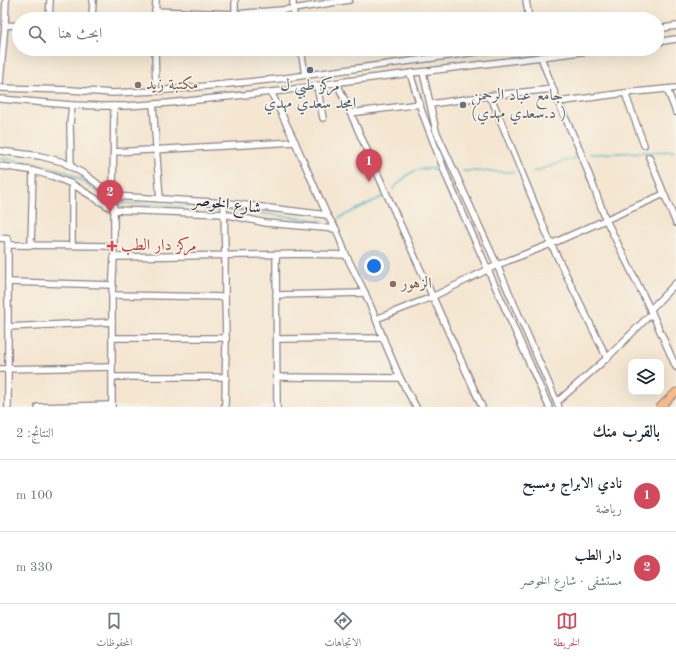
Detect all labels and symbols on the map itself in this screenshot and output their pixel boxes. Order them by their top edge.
marker: مركز طبي ل امجد سعدي مهدي [305,65,315,75]
place label: مكتبة زيد [146,75,198,93]
place label: مركز طبي ل امجد سعدي مهدي [264,76,356,115]
marker: مكتبة زيد [133,80,143,90]
place label: جامع عباد الرحمن (د.سعدي مهدي ) [471,87,566,125]
marker: جامع عباد الرحمن (د.سعدي مهدي ) [458,100,468,110]
pin: 1 [356,149,382,182]
pin: 2 [97,180,123,213]
street label: شارع الخوصر [189,193,262,221]
place label: مركز دار الطب [121,236,197,256]
marker: مركز دار الطب [106,240,118,252]
your location [364,256,384,276]
place label: الزهور [399,275,432,293]
marker: الزهور [388,279,398,289]

